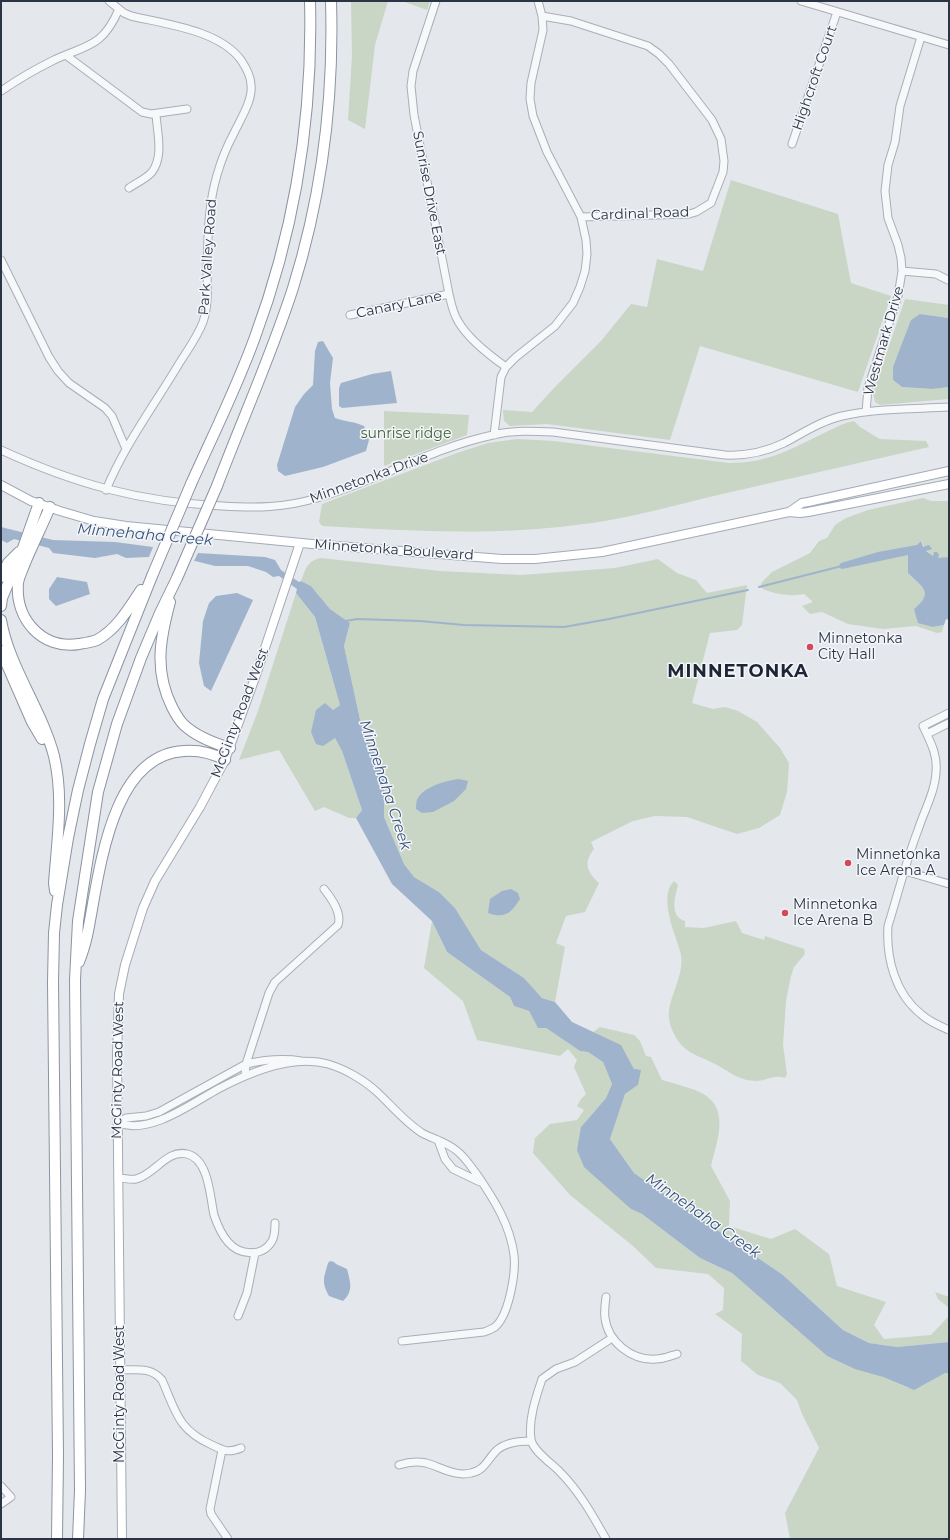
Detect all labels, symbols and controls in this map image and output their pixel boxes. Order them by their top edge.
street label: Highcroft Court [789,23,841,133]
street label: Sunrise Drive East [409,130,449,256]
street label: Park Valley Road [196,198,220,316]
street label: Cardinal Road [590,204,690,224]
street label: Westmark Drive [860,284,908,398]
street label: Canary Lane [355,288,443,322]
park label: sunrise ridge [361,426,451,442]
street label: Minnetonka Drive [307,449,431,507]
water label: Minnehaha Creek [77,520,213,550]
street label: Minnetonka Boulevard [314,536,474,564]
place label: Minnetonka City Hall [818,631,903,664]
marker: Minnetonka City Hall [805,642,815,652]
street label: McGinty Road West [207,646,273,780]
district label: MINNETONKA [667,661,809,683]
water label: Minnehaha Creek [355,718,415,852]
place label: Minnetonka Ice Arena A [856,847,941,880]
marker: Minnetonka Ice Arena A [843,858,853,868]
place label: Minnetonka Ice Arena B [793,897,878,930]
marker: Minnetonka Ice Arena B [780,908,790,918]
street label: McGinty Road West [108,1001,128,1139]
water label: Minnehaha Creek [642,1170,764,1262]
street label: McGinty Road West [112,1325,128,1463]

